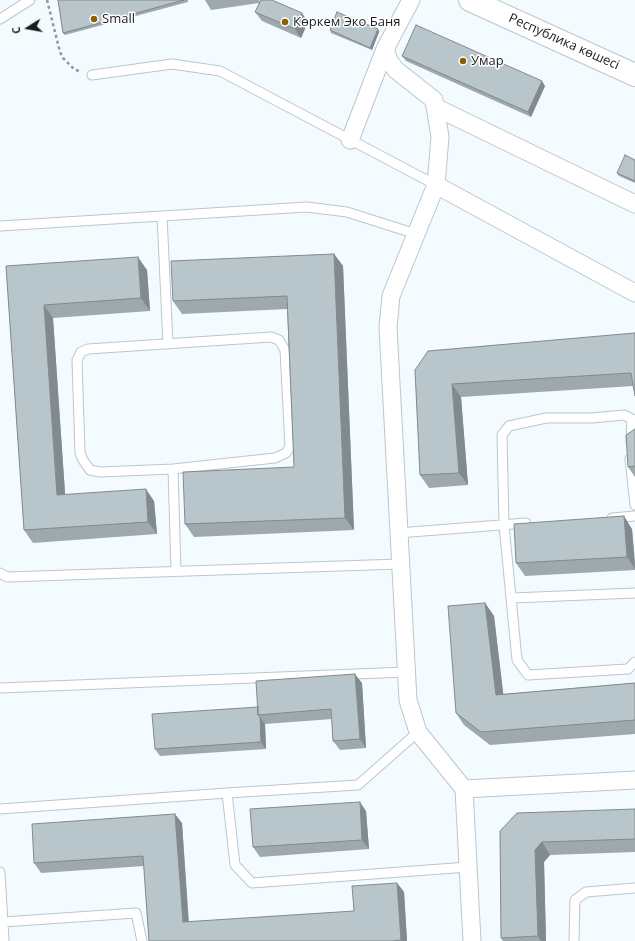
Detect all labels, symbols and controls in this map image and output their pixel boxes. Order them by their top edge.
north arrow [8,8,48,48]
place label: Small [102,11,135,27]
street label: Республика көшесі [506,11,622,73]
marker: Small [89,14,99,24]
place label: Көркем Эко Баня [293,14,400,30]
marker: Көркем Эко Баня [280,17,290,27]
text: С [8,26,24,35]
place label: Умар [471,53,504,69]
marker: Умар [458,56,468,66]

